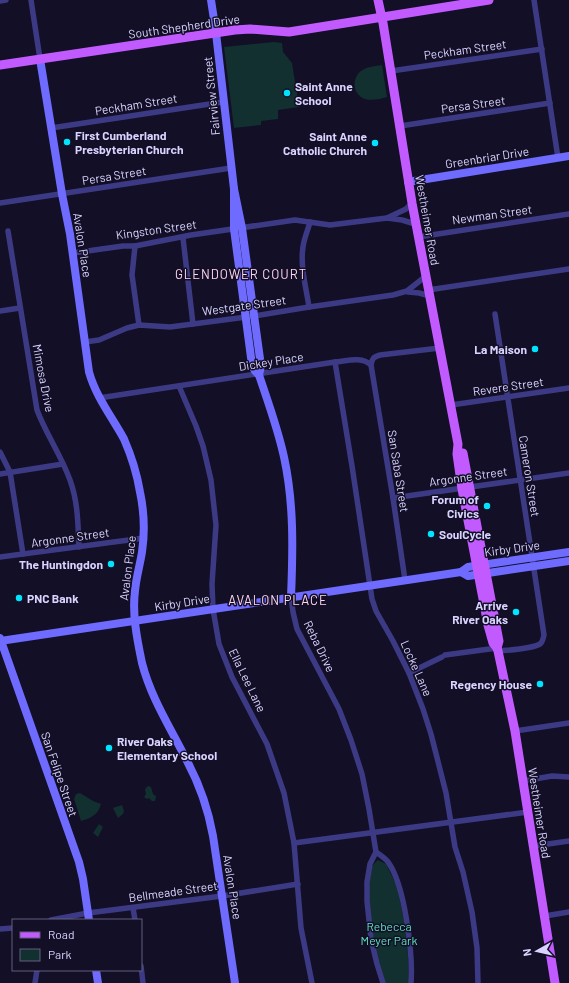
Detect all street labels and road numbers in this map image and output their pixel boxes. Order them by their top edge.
street label: South Shepherd Drive [127,11,241,41]
street label: Peckham Street [423,36,507,62]
street label: Fairview Street [200,56,222,136]
street label: Peckham Street [94,91,178,117]
street label: Persa Street [440,93,506,115]
street label: Greenbriar Drive [444,143,530,171]
street label: Persa Street [81,163,147,187]
street label: Westheimer Road [413,174,443,266]
street label: Newman Street [451,201,533,227]
street label: Avalon Place [71,212,95,278]
street label: Kingston Street [115,216,197,242]
street label: Westgate Street [201,292,287,318]
street label: Mimosa Drive [31,343,57,413]
street label: Dickey Place [238,349,304,373]
street label: Revere Street [472,374,544,398]
street label: San Saba Street [386,429,412,513]
street label: Cameron Street [517,434,543,518]
street label: Argonne Street [428,464,508,488]
street label: Argonne Street [30,525,110,549]
street label: Avalon Place [116,535,138,601]
street label: Kirby Drive [483,537,541,559]
street label: Kirby Drive [153,591,211,613]
street label: Reba Drive [302,618,338,674]
street label: Locke Lane [398,638,436,698]
street label: Ella Lee Lane [227,646,269,714]
street label: San Felipe Street [39,730,81,818]
street label: Westheimer Road [526,767,554,859]
street label: Avalon Place [221,854,245,920]
street label: Bellmeade Street [128,878,218,904]

